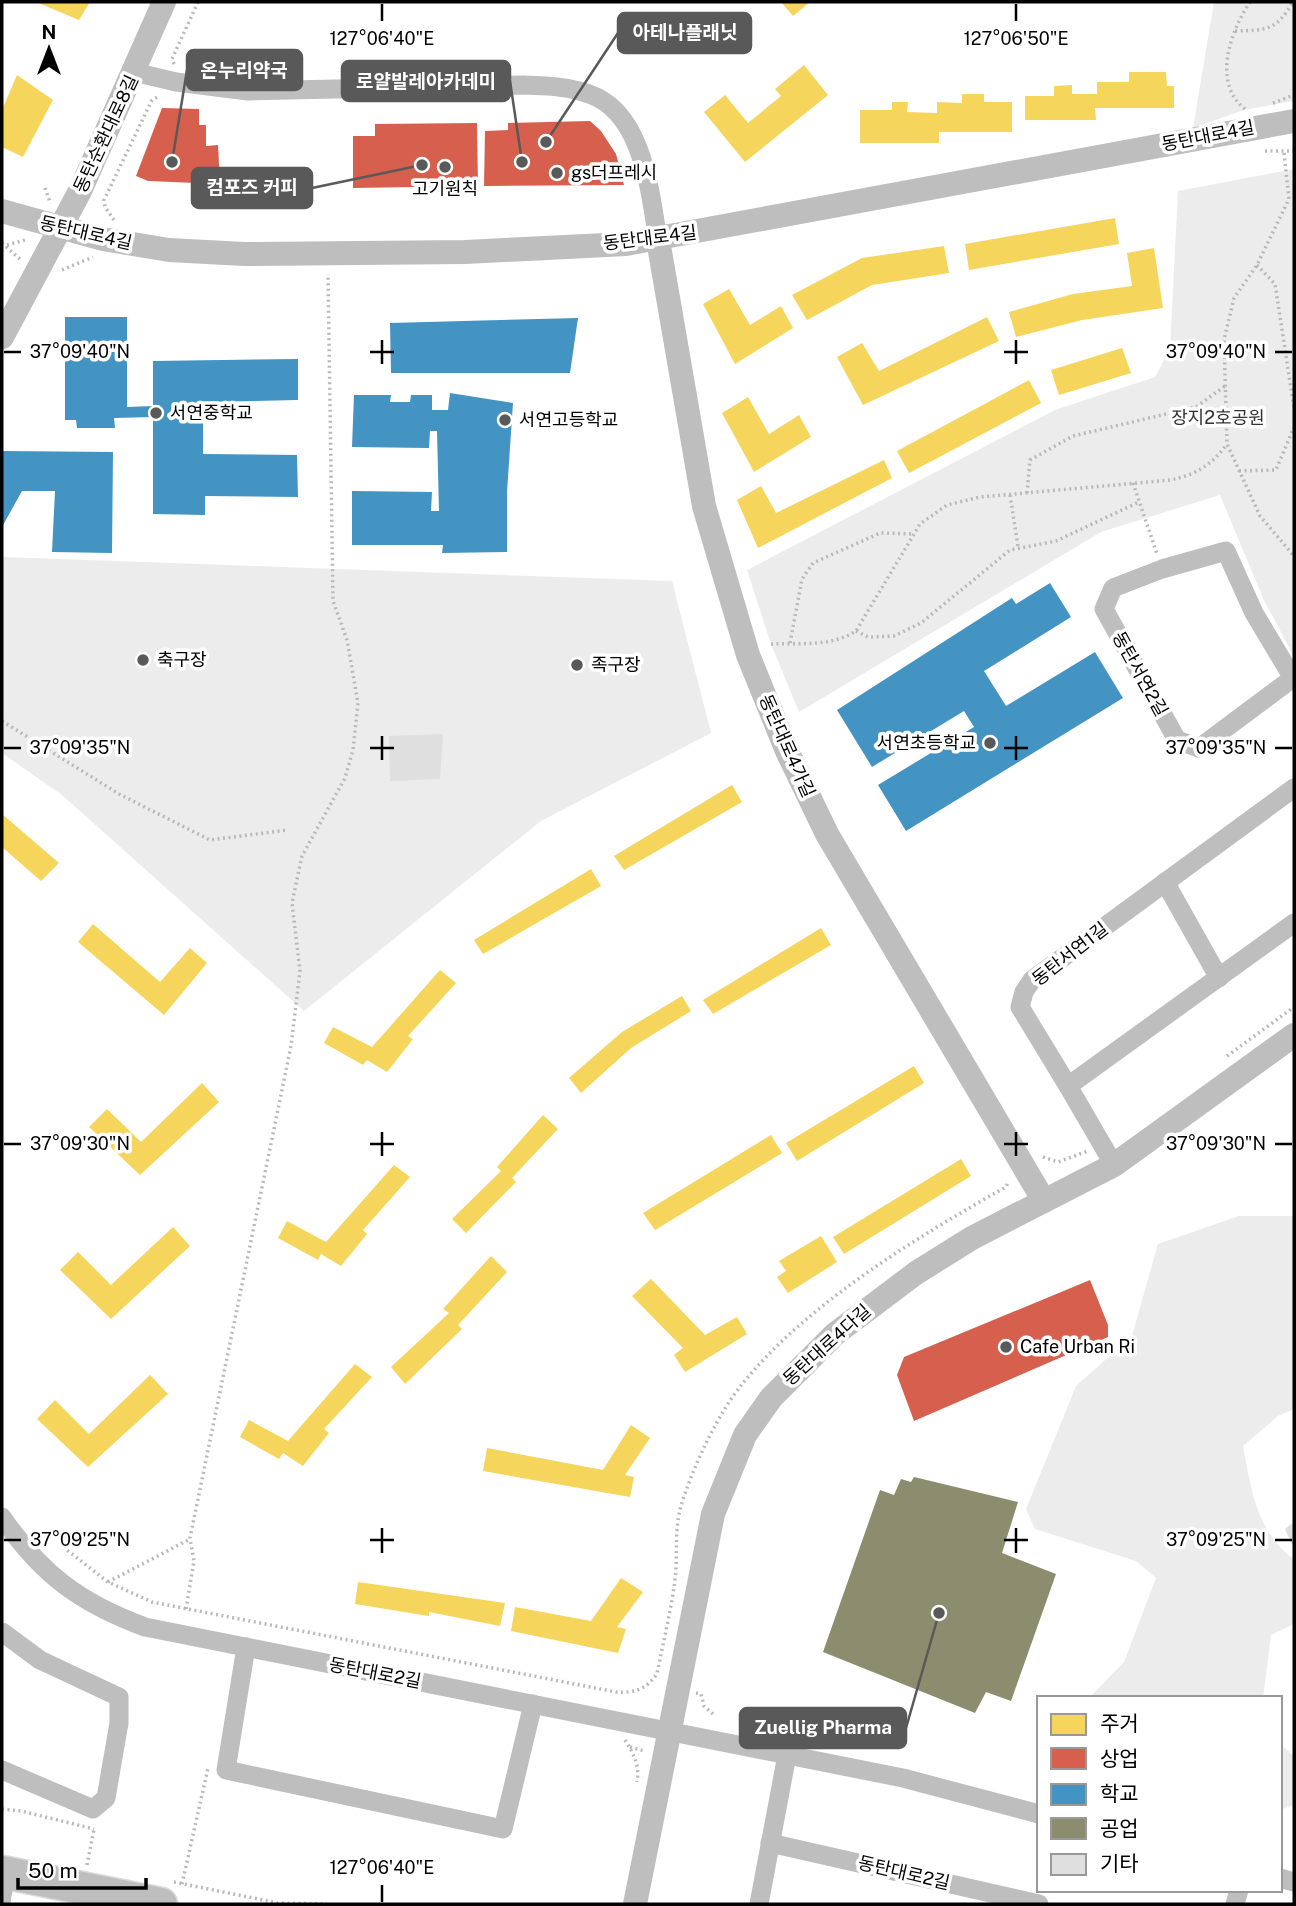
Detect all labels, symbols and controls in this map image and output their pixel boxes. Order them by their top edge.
callout: 아테나플래닛 [618,13,751,53]
north arrow [14,14,84,84]
text: N [42,21,56,43]
text: 아테나플래닛 [633,21,737,43]
text: 127°06'40"E [330,28,434,49]
text: 127°06'50"E [963,28,1069,49]
callout: 온누리약국 [187,50,302,90]
text: 온누리약국 [200,59,288,81]
callout: 로얄발레아카데미 [342,61,510,101]
text: 로얄발레아카데미 [356,70,496,92]
street label: 동탄순환대로8길 [69,72,142,196]
street label: 동탄대로4길 [1160,116,1256,155]
marker: 고기원칙 [437,159,453,175]
place label: gs더프레시 [571,162,657,183]
marker: gs더프레시 [549,165,565,181]
callout: 컴포즈 커피 [192,168,312,208]
text: 컴포즈 커피 [206,176,298,198]
place label: 고기원칙 [412,178,478,199]
street label: 동탄대로4길 [38,212,134,253]
street label: 동탄대로4길 [602,221,698,254]
text: 37°09'40"N [30,341,130,362]
text: 37°09'40"N [1166,341,1266,362]
place label: 서연중학교 [170,402,253,423]
marker: 서연중학교 [148,405,164,421]
park label: 장지2호공원 [1171,407,1265,428]
place label: 서연고등학교 [519,409,618,430]
marker: 서연고등학교 [497,412,513,428]
street label: 동탄서연2길 [1109,628,1172,720]
place label: 축구장 [157,649,207,670]
marker: 축구장 [135,652,151,668]
place label: 족구장 [591,654,641,675]
marker: 족구장 [569,657,585,673]
street label: 동탄대로4가길 [755,691,820,801]
place label: 서연초등학교 [877,732,976,753]
marker: 서연초등학교 [982,735,998,751]
text: 37°09'35"N [30,737,130,758]
text: 37°09'35"N [1166,737,1266,758]
street label: 동탄서연1길 [1028,918,1112,990]
text: 37°09'30"N [30,1133,130,1154]
text: 37°09'30"N [1166,1133,1266,1154]
street label: 동탄대로4다길 [779,1300,875,1389]
place label: Cafe Urban Ri [1020,1336,1135,1357]
marker: Cafe Urban Ri [998,1339,1014,1355]
text: 37°09'25"N [30,1529,130,1550]
text: 37°09'25"N [1166,1529,1266,1550]
street label: 동탄대로2길 [327,1653,423,1692]
legend [1037,1696,1282,1892]
callout: Zuellig Pharma [740,1708,906,1748]
text: 주거 [1100,1711,1139,1736]
text: Zuellig Pharma [754,1716,892,1738]
text: 상업 [1100,1746,1139,1771]
text: 학교 [1100,1781,1139,1806]
text: 공업 [1100,1816,1139,1841]
scale bar [18,1846,145,1890]
text: 기타 [1100,1851,1139,1876]
street label: 동탄대로2길 [856,1852,952,1893]
text: 127°06'40"E [330,1857,434,1878]
text: 50 m [28,1858,78,1883]

